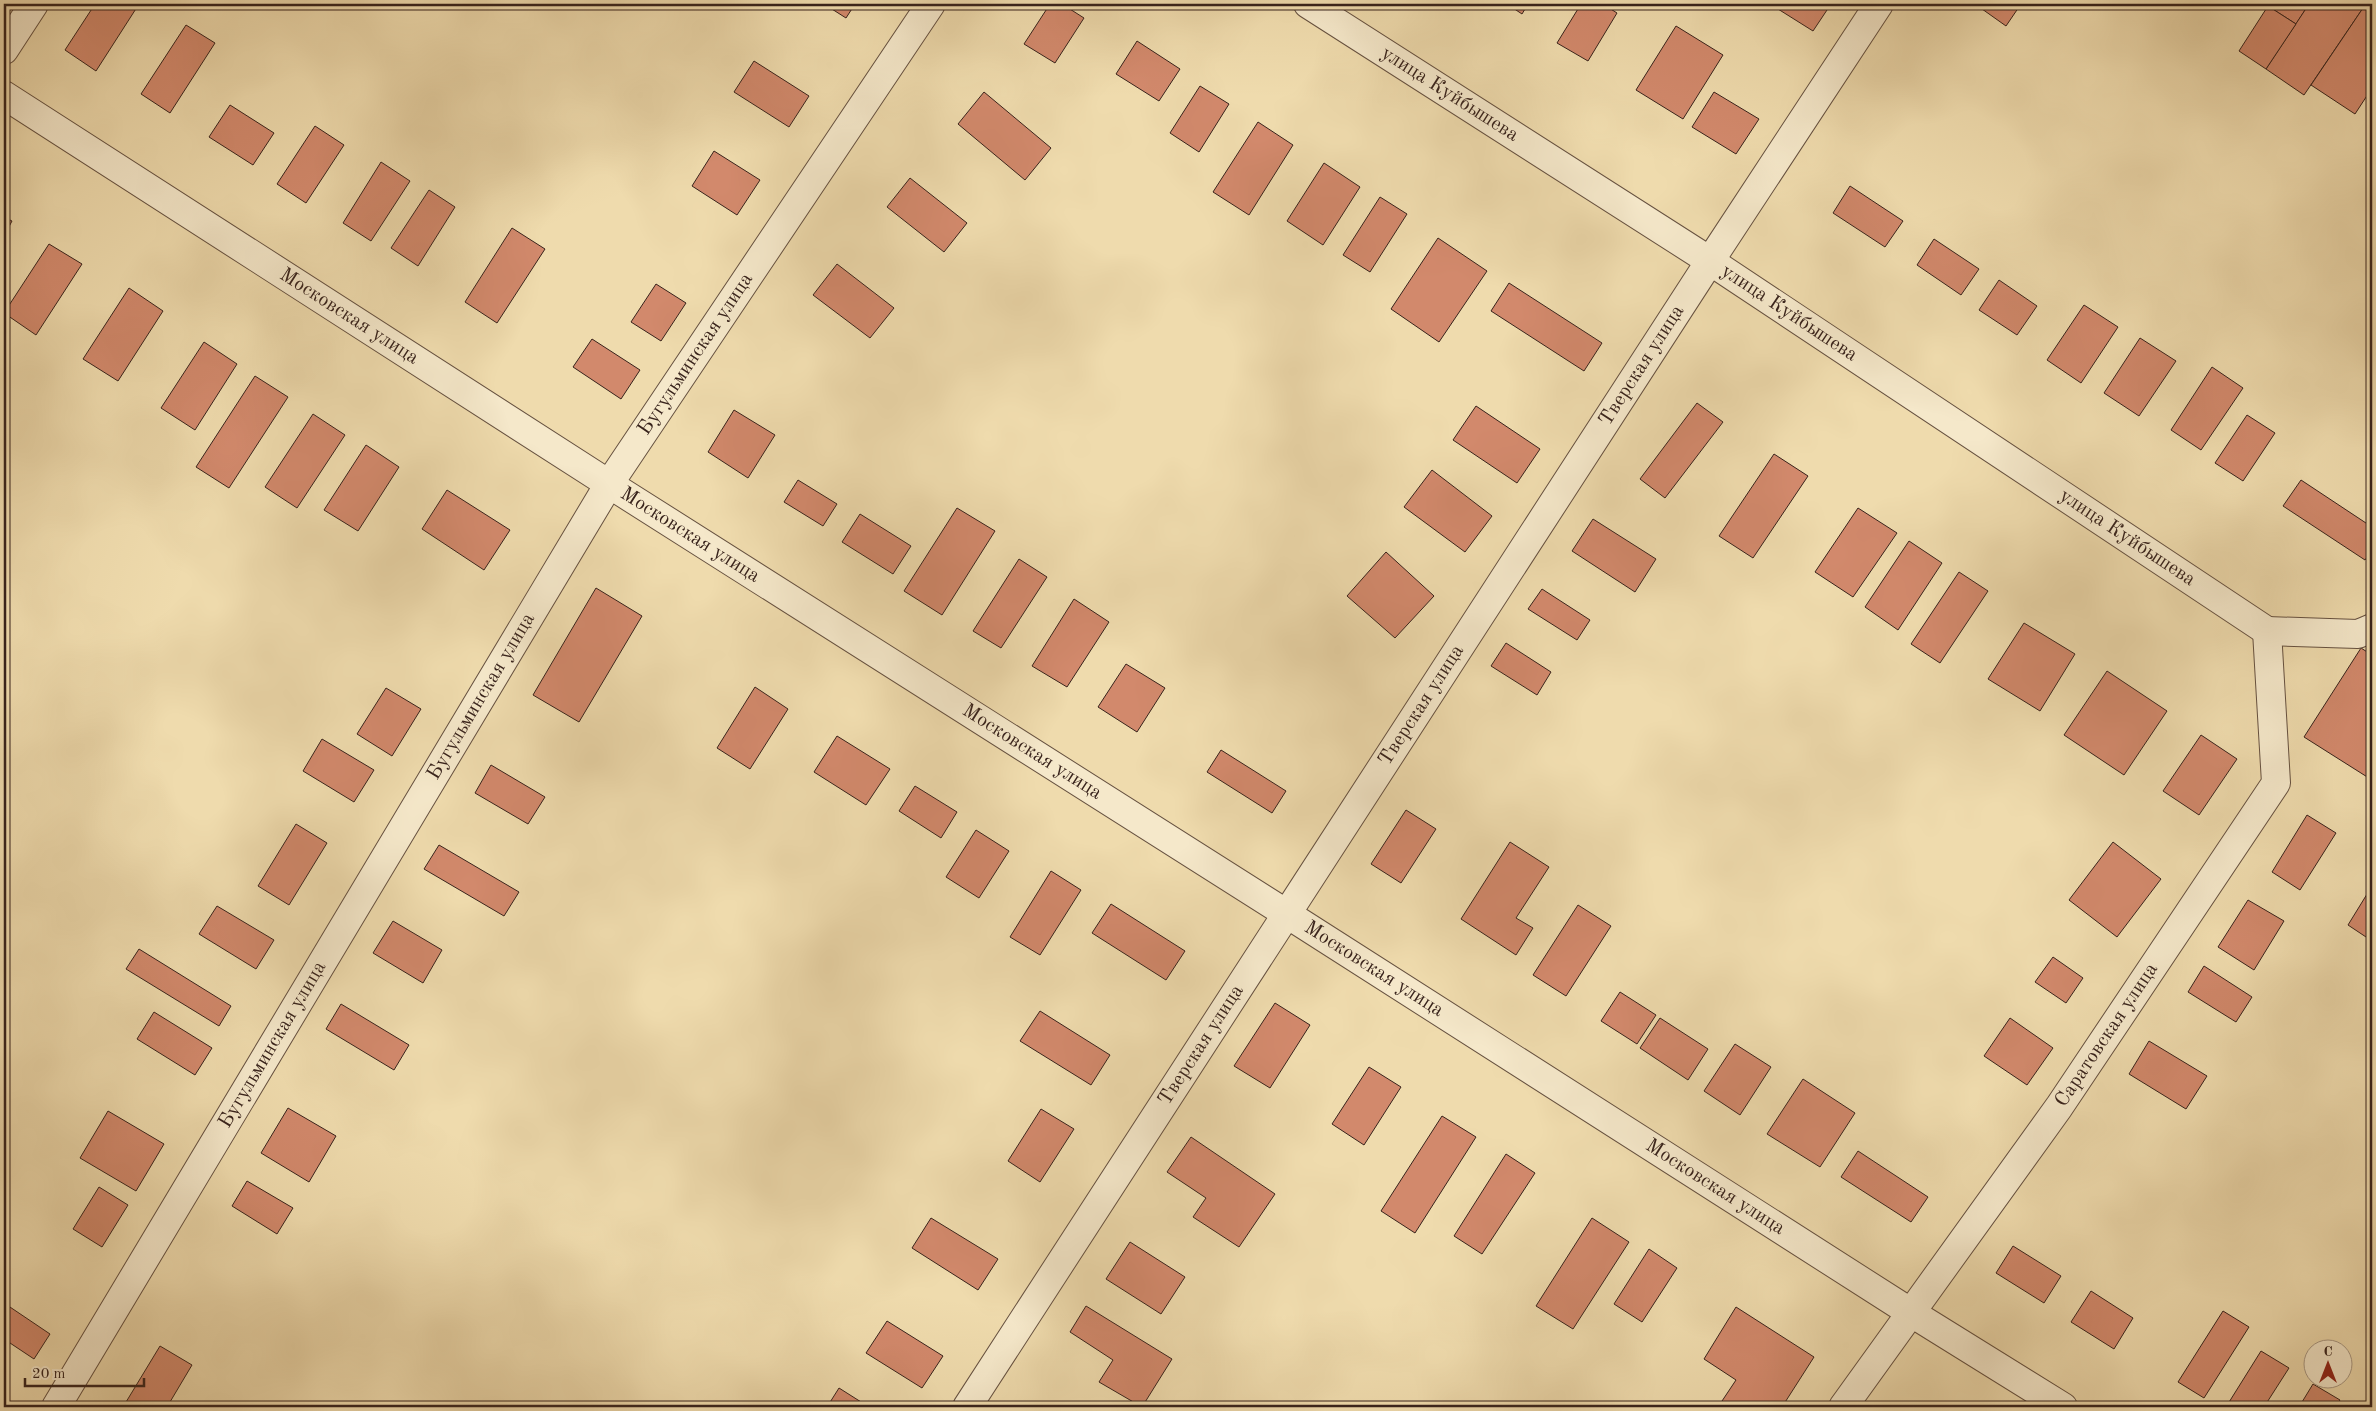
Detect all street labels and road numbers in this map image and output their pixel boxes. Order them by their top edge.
street label: улица Куйбышева [1377,43,1522,146]
street label: улица Куйбышева [1717,261,1861,366]
street label: Московская улица [276,265,422,369]
street label: Бугульминская улица [635,270,757,439]
street label: Тверская улица [1596,302,1688,430]
street label: Московская улица [617,484,763,587]
street label: улица Куйбышева [2056,486,2199,590]
street label: Бугульминская улица [424,610,539,784]
street label: Тверская улица [1375,642,1468,769]
street label: Московская улица [959,701,1105,804]
street label: Московская улица [1301,918,1447,1021]
street label: Бугульминская улица [215,958,330,1132]
street label: Саратовская улица [2052,960,2162,1111]
street label: Тверская улица [1155,981,1248,1109]
street label: Московская улица [1642,1136,1788,1239]

